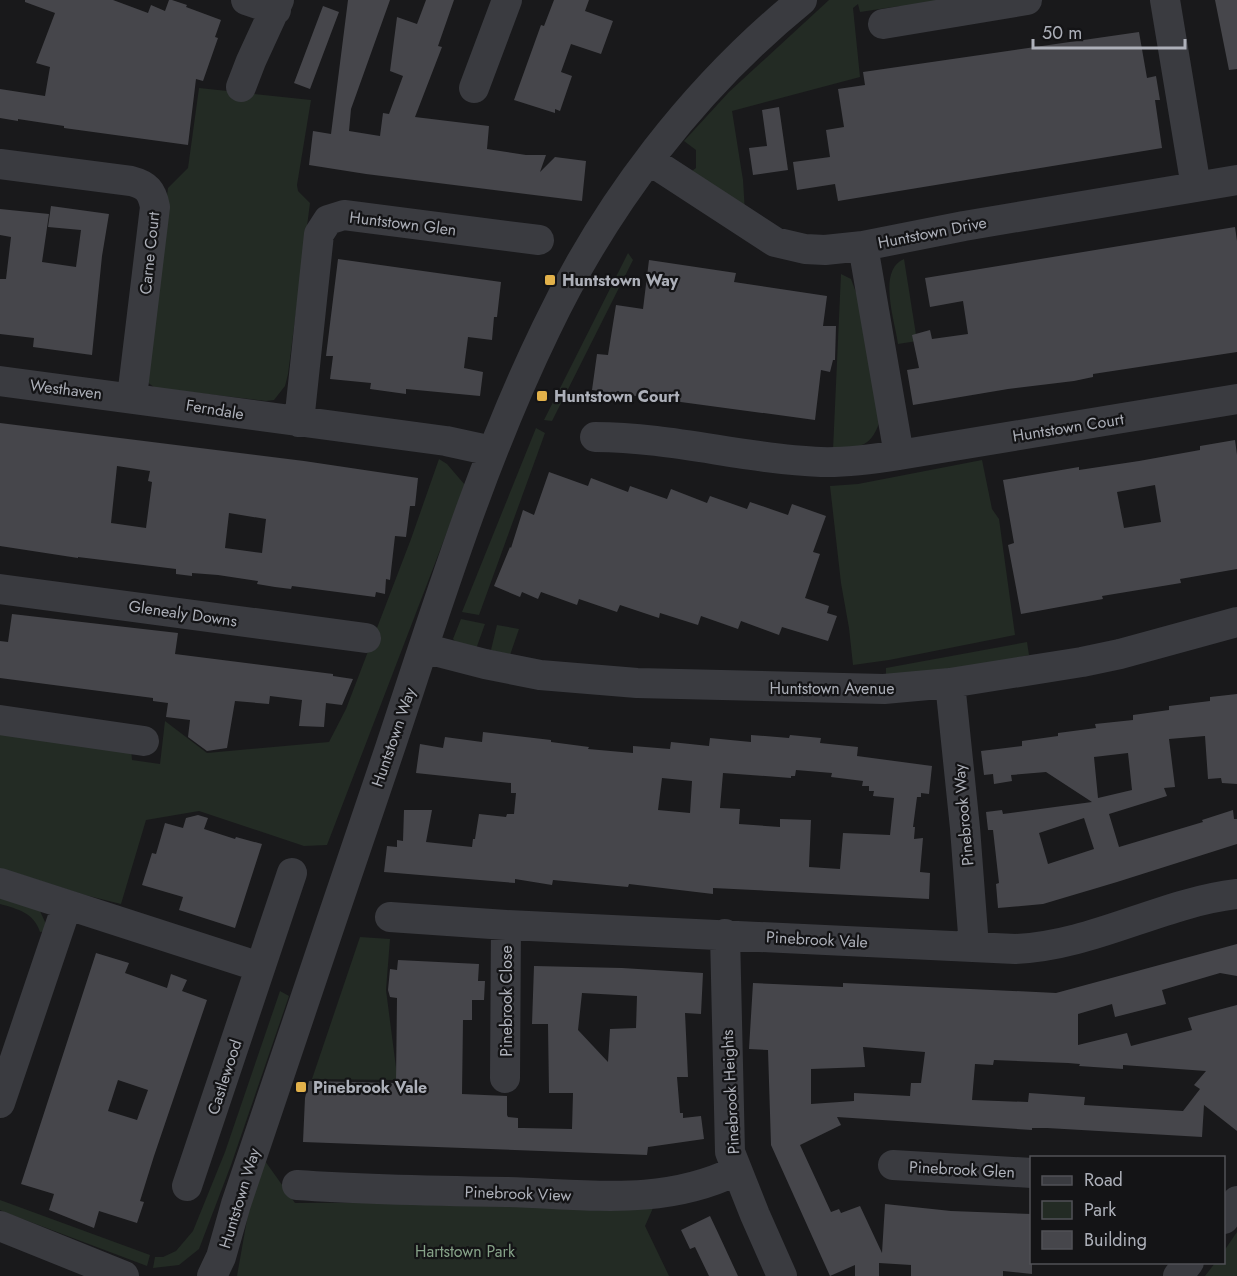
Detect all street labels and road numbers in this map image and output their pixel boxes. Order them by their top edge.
street label: Huntstown Glen [348,206,458,241]
street label: Carne Court [134,210,165,296]
street label: Huntstown Drive [876,211,989,254]
street label: Westhaven [29,374,103,405]
street label: Ferndale [184,394,246,425]
street label: Huntstown Court [1011,407,1126,448]
street label: Glenealy Downs [127,595,239,632]
street label: Huntstown Avenue [770,677,894,700]
street label: Huntstown Way [366,683,422,790]
street label: Pinebrook Way [948,762,979,867]
street label: Pinebrook Vale [766,925,868,954]
street label: Pinebrook Close [495,945,518,1057]
street label: Pinebrook Heights [716,1029,745,1155]
street label: Castlewood [202,1037,247,1118]
street label: Huntstown Way [213,1144,266,1251]
street label: Pinebrook Glen [908,1155,1015,1184]
street label: Pinebrook View [464,1180,572,1207]

